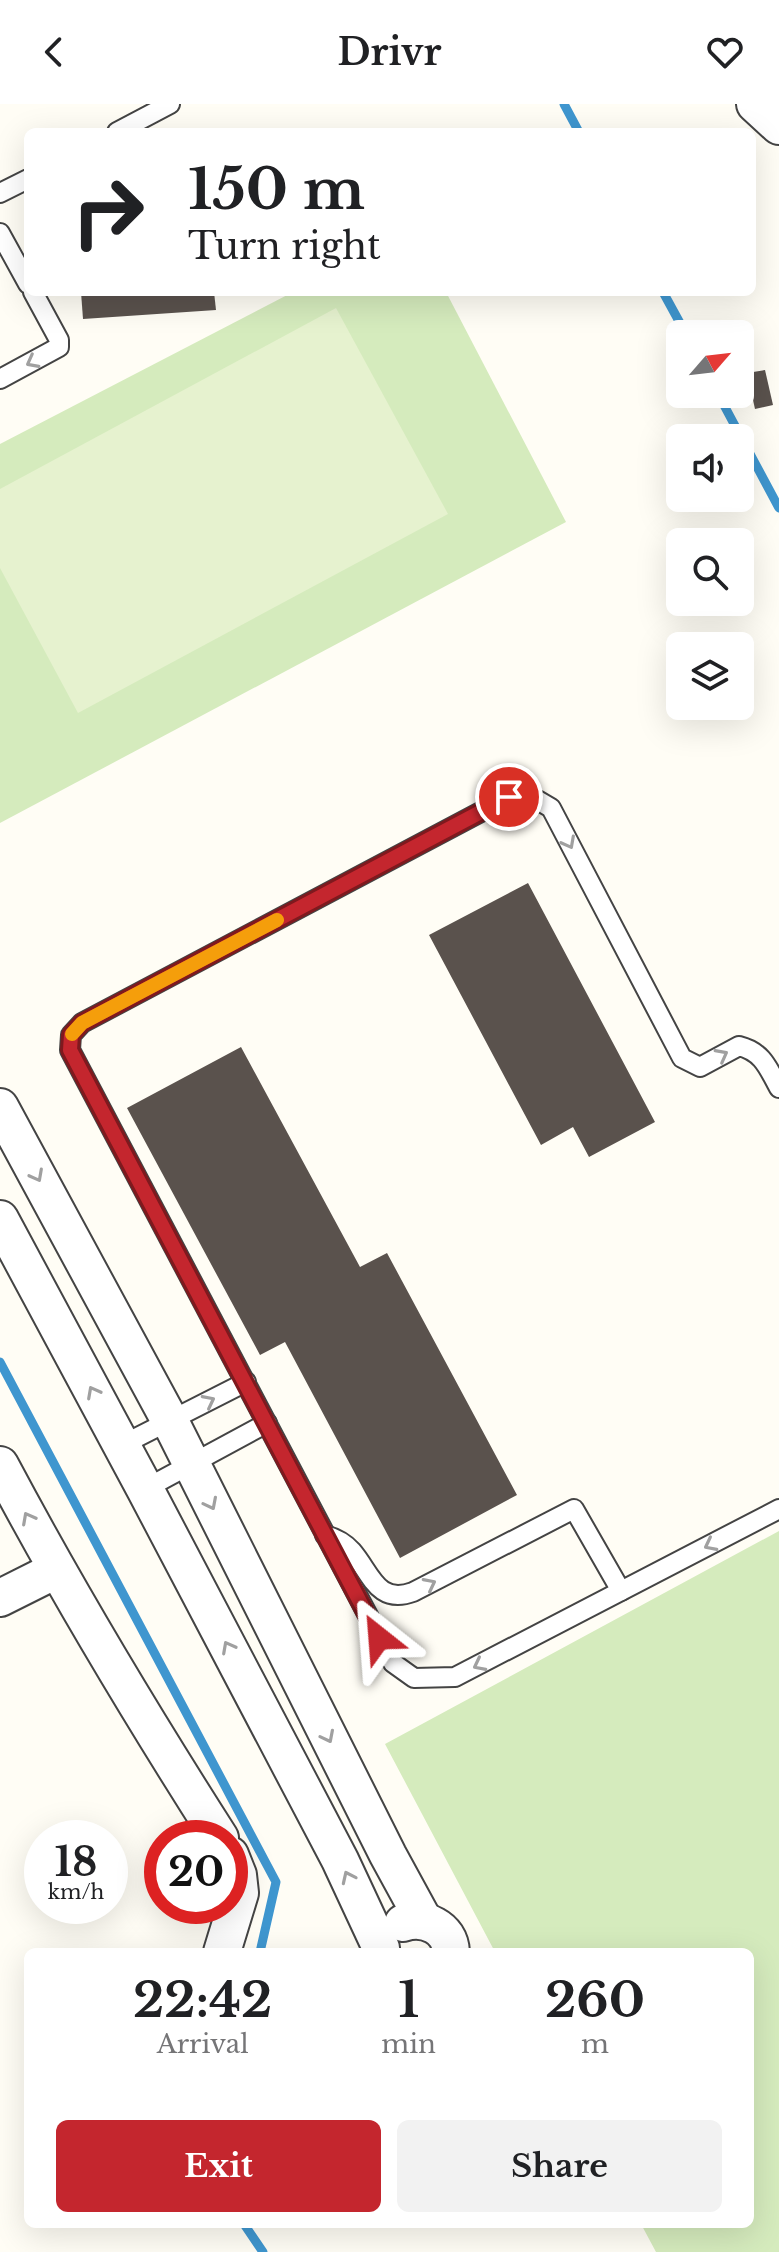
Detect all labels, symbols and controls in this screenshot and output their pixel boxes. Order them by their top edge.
icon: back [32,30,76,74]
text: Drivr [337,30,442,75]
icon: heart [703,30,747,74]
text: 150 m [188,155,365,224]
icon: right [56,160,160,264]
text: Turn right [188,224,381,269]
north arrow [666,320,754,408]
map controls [666,320,754,720]
one-way arrow [26,352,41,367]
button: sound [666,424,754,512]
button: search [666,528,754,616]
button: layers [666,632,754,720]
pin [475,763,543,831]
icon: arrive [487,775,531,819]
one-way arrow [559,834,574,849]
one-way arrow [714,1050,728,1065]
one-way arrow [27,1167,43,1182]
one-way arrow [88,1386,103,1400]
one-way arrow [200,1395,215,1410]
one-way arrow [202,1496,217,1511]
one-way arrow [22,1512,38,1526]
one-way arrow [703,1535,718,1551]
one-way arrow [421,1578,436,1593]
position arrow [337,1596,421,1680]
one-way arrow [223,1640,238,1655]
one-way arrow [472,1655,487,1670]
one-way arrow [318,1728,334,1743]
speed limit sign: 20 [144,1820,248,1924]
text: 18 [55,1837,97,1887]
one-way arrow [342,1871,358,1886]
text: km/h [48,1880,104,1904]
text: 22:42 [133,1970,272,2030]
text: 1 [398,1970,419,2030]
text: 260 [545,1970,645,2030]
text: Arrival [157,2028,249,2060]
text: min [381,2028,436,2060]
text: m [581,2028,609,2060]
button: Exit [56,2120,381,2212]
button: Share [397,2120,722,2212]

